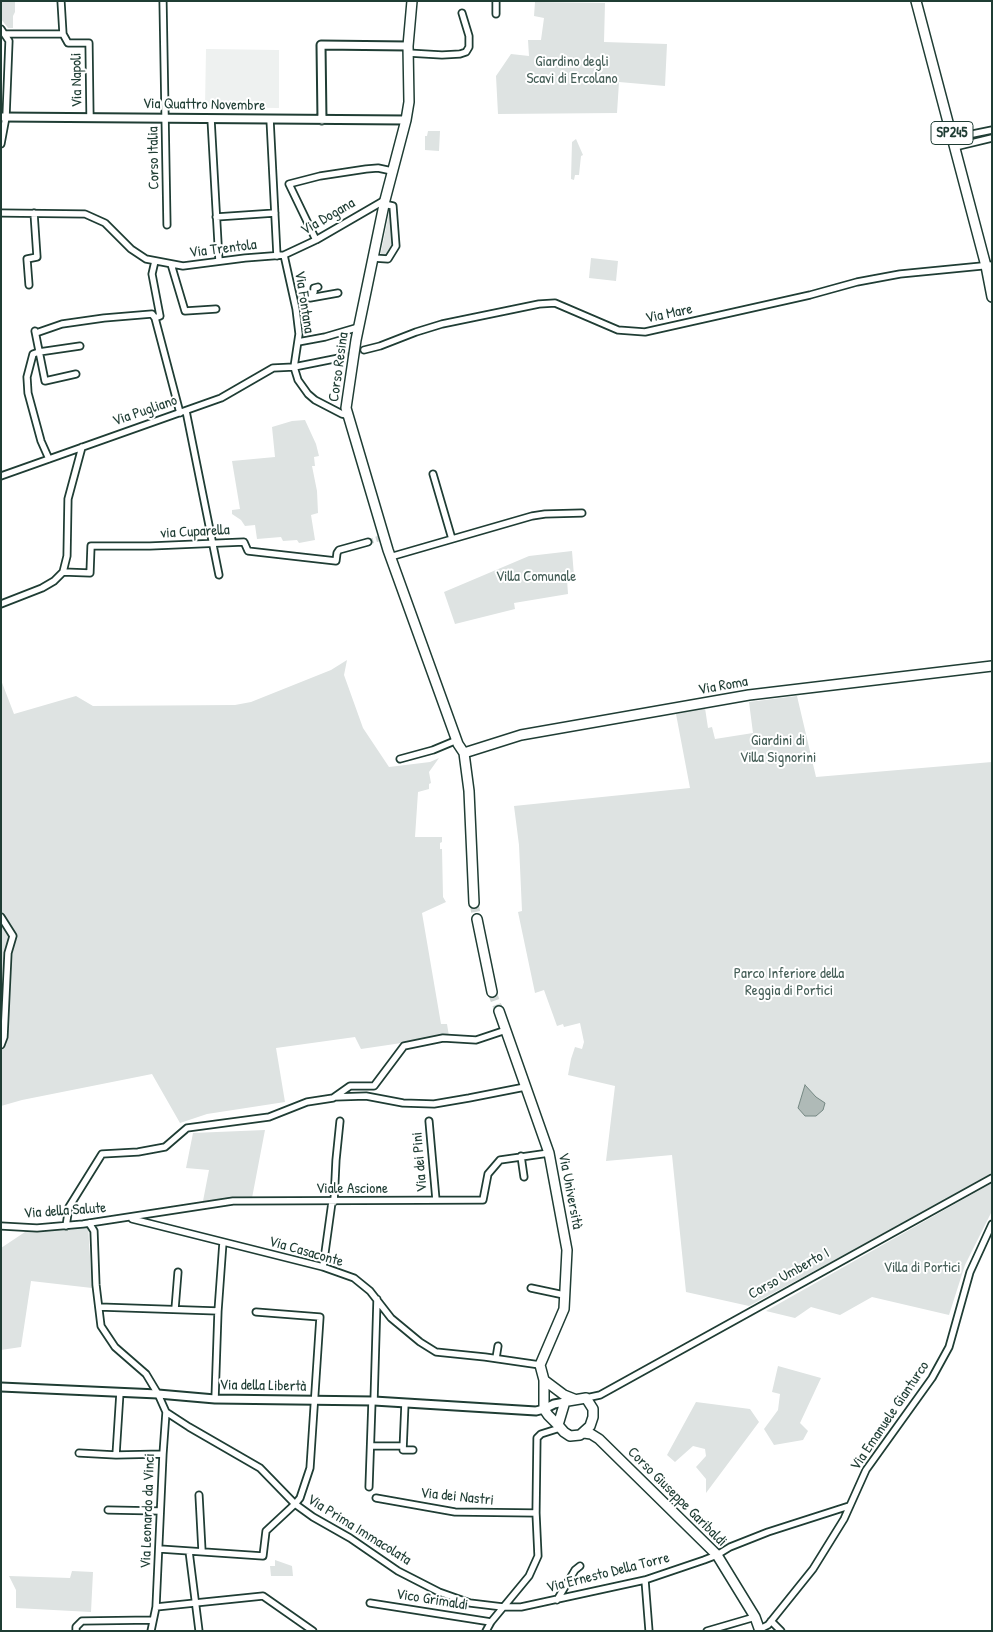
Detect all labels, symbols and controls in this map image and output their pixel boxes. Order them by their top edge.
street label: Via Napoli [68,52,86,108]
park label: Giardino degli Scavi di Ercolano [526,53,618,88]
street label: Via Quattro Novembre [143,95,265,115]
road number: SP245 [931,122,973,144]
street label: Corso Italia [144,126,164,190]
street label: Via Dogana [298,194,358,240]
street label: Via Trentola [188,236,258,262]
street label: Via Fontana [290,269,318,335]
street label: Via Mare [644,300,694,328]
street label: Corso Resina [325,331,353,403]
street label: Via Pugliano [110,392,180,430]
street label: via Cuparella [160,521,230,543]
park label: Villa Comunale [496,568,576,586]
street label: Via Roma [697,673,749,699]
park label: Giardini di Villa Signorini [740,732,816,767]
park label: Parco Inferiore della Reggia di Portici [734,965,844,1000]
street label: Via dei Pini [408,1131,432,1193]
street label: Via Università [554,1151,586,1231]
street label: Viale Ascione [316,1180,388,1198]
street label: Via della Salute [23,1199,107,1223]
street label: Via Casaconte [267,1233,345,1271]
street label: Corso Umberto I [745,1244,833,1304]
park label: Villa di Portici [884,1259,960,1277]
street label: Via Emanuele Gianturco [847,1358,933,1474]
street label: Via della Libertà [220,1376,306,1396]
street label: Corso Giuseppe Garibaldi [623,1443,731,1551]
street label: Via Leonardo da Vinci [137,1453,159,1569]
street label: Via dei Nastri [419,1484,495,1510]
street label: Via Prima Immacolata [304,1491,414,1569]
street label: Via Ernesto Della Torre [545,1549,671,1597]
street label: Vico Grimaldi [395,1585,469,1615]

